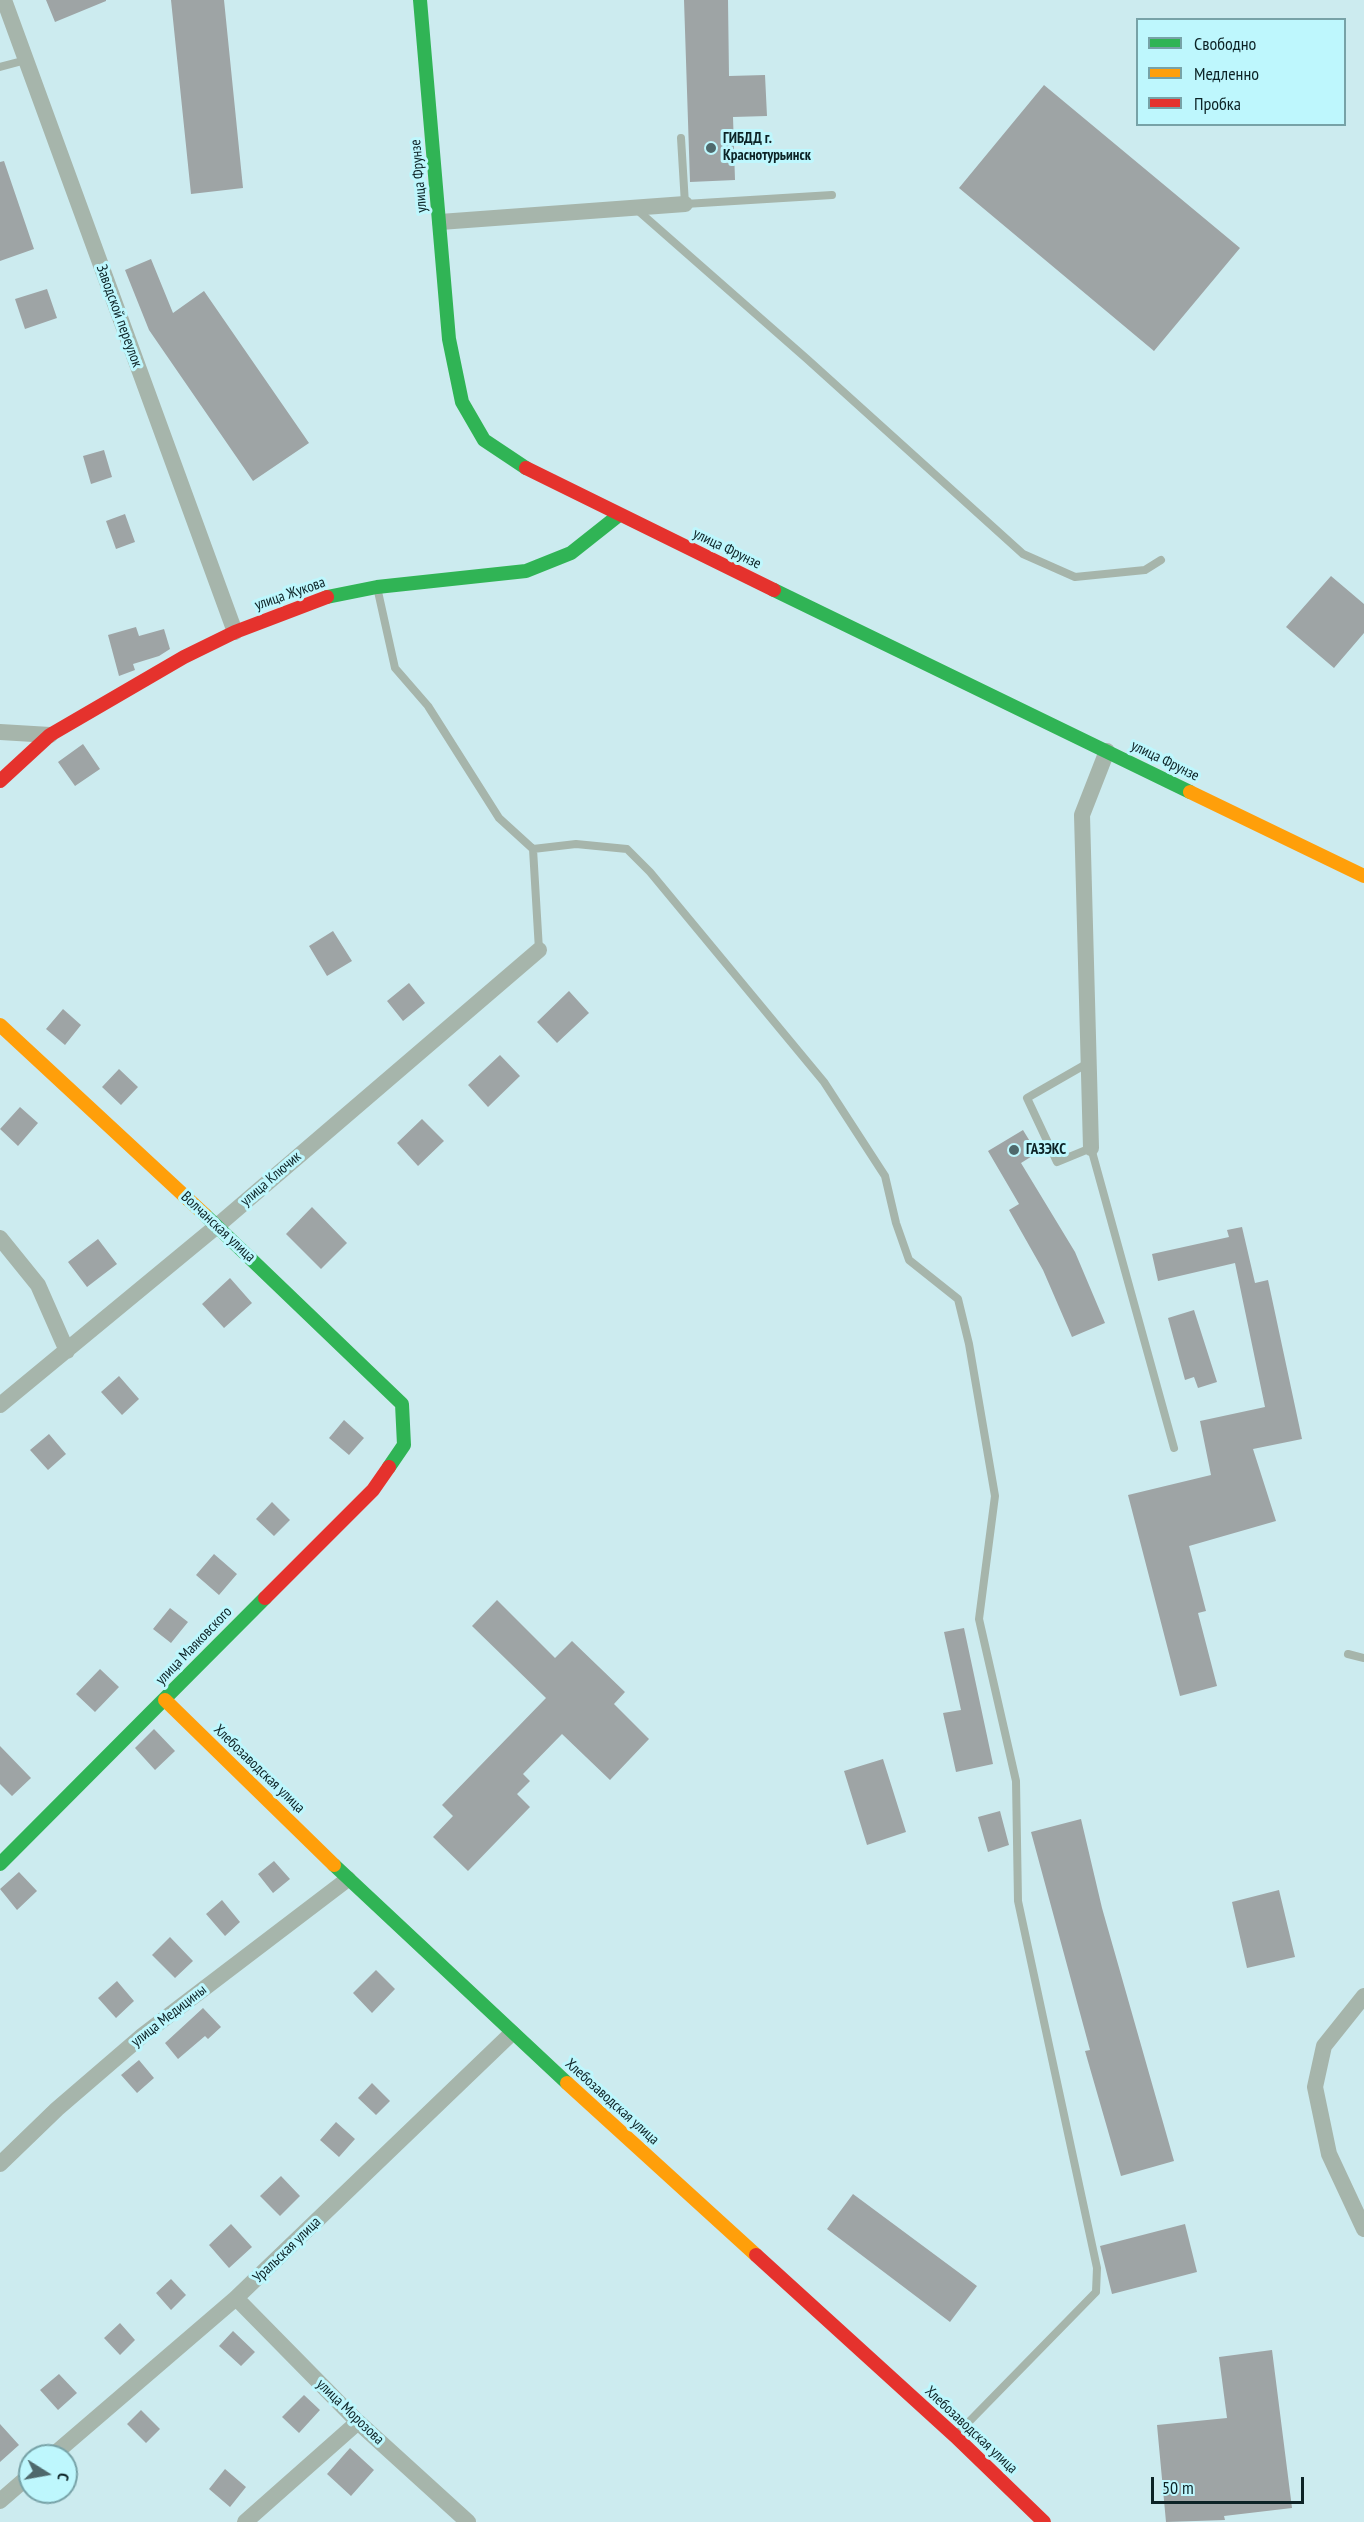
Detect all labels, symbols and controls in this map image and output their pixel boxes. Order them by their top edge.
legend [1136,18,1346,126]
text: Свободно [1194,32,1256,55]
text: Медленно [1194,62,1259,85]
text: Пробка [1194,92,1241,115]
place label: ГИБДД г. Краснотурьинск [723,130,811,165]
street label: улица Фрунзе [407,139,431,213]
marker: ГИБДД г. Краснотурьинск [704,141,718,155]
street label: Заводской переулок [92,262,146,370]
street label: улица Фрунзе [690,525,764,573]
street label: улица Жукова [252,574,328,614]
street label: улица Фрунзе [1128,737,1202,785]
place label: ГАЗЭКС [1026,1141,1066,1159]
marker: ГАЗЭКС [1007,1143,1021,1157]
street label: улица Ключик [237,1148,305,1210]
street label: Волчанская улица [177,1188,259,1266]
street label: улица Маяковского [152,1603,236,1689]
street label: Хлебозаводская улица [210,1721,308,1817]
street label: улица Медицины [128,1981,210,2051]
street label: Хлебозаводская улица [561,2055,663,2149]
street label: Уральская улица [249,2213,325,2287]
street label: улица Морозова [313,2375,387,2449]
street label: Хлебозаводская улица [921,2383,1021,2477]
north arrow [18,2444,78,2504]
scale bar [1154,2465,1307,2503]
text: С [53,2472,74,2483]
text: 50 m [1162,2476,1194,2499]

